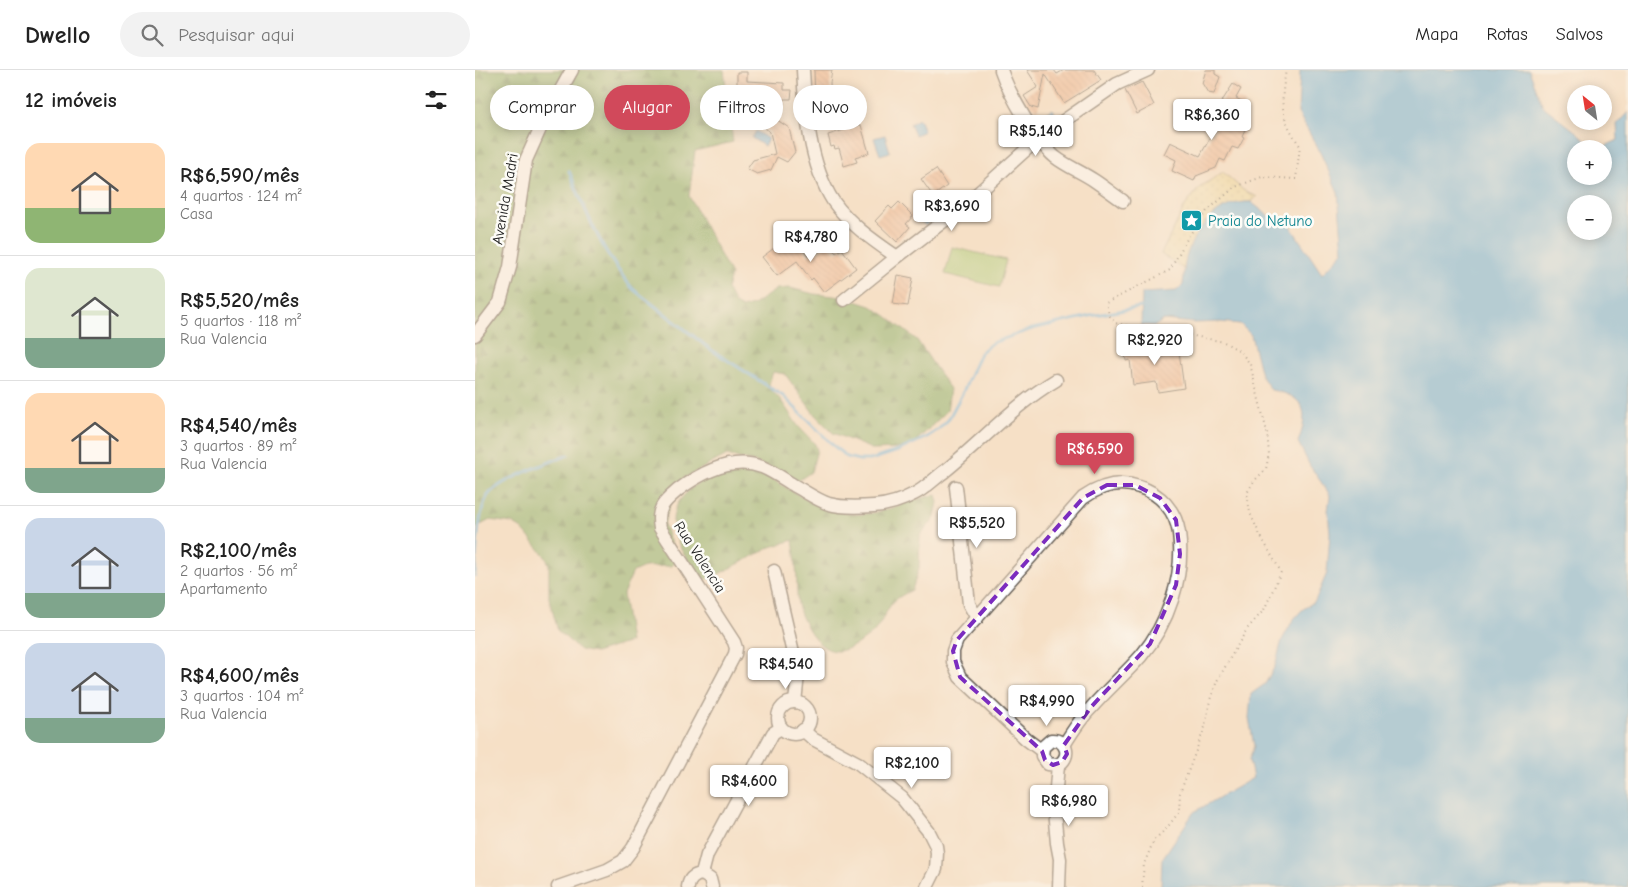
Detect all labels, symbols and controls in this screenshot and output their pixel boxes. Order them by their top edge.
search box [120,12,470,57]
text: Dwello [25,21,90,49]
icon: search [138,21,166,49]
text: Pesquisar aqui [178,24,295,46]
text: Mapa [1415,24,1459,45]
text: Rotas [1487,24,1528,45]
text: Salvos [1556,24,1603,45]
chip: Comprar [490,85,594,130]
chip: Alugar [604,85,690,130]
chip: Filtros [700,85,783,130]
chip: Novo [793,85,867,130]
north arrow [1567,85,1613,130]
map controls [1567,85,1612,240]
icon: filters [422,86,450,114]
text: 12 imóveis [25,88,117,112]
pin: R$6,360 [1166,98,1258,141]
text: R$6,360 [1184,106,1240,124]
pin: R$5,140 [990,114,1082,157]
text: R$5,140 [1009,122,1063,140]
button: + [1567,140,1612,185]
street label: Avenida Madri [488,152,522,246]
icon: home [65,163,125,223]
text: R$6,590/mês [180,163,299,187]
text: 4 quartos · 124 m² [180,187,302,205]
pin: R$3,690 [906,190,998,232]
button: − [1567,195,1612,240]
text: R$3,690 [924,197,980,215]
text: Casa [180,205,213,223]
place icon: Praia do Netuno [1180,209,1204,233]
place label: Praia do Netuno [1208,212,1312,230]
pin: R$4,780 [765,220,857,263]
text: R$4,780 [784,228,838,246]
icon: home [65,288,125,348]
text: R$5,520/mês [180,288,299,312]
text: 5 quartos · 118 m² [180,312,301,330]
pin: R$2,920 [1109,324,1201,366]
text: Rua Valencia [180,330,267,348]
text: R$2,920 [1127,331,1183,349]
icon: home [65,413,125,473]
text: R$4,540/mês [180,413,297,437]
pin: R$6,590 [1049,432,1141,475]
text: 3 quartos · 89 m² [180,437,296,455]
text: R$6,590 [1067,440,1123,458]
text: Rua Valencia [180,455,267,473]
pin: R$5,520 [931,506,1023,549]
text: R$5,520 [949,514,1005,532]
street label: Rua Valencia [670,518,730,596]
icon: home [65,538,125,598]
text: R$2,100/mês [180,538,297,562]
text: 2 quartos · 56 m² [180,562,297,580]
text: Apartamento [180,580,267,598]
pin: R$4,540 [740,648,832,690]
text: R$4,540 [759,655,813,673]
icon: home [65,663,125,723]
text: R$4,600/mês [180,663,299,687]
pin: R$4,990 [1001,684,1093,727]
text: 3 quartos · 104 m² [180,687,304,705]
text: R$4,990 [1019,692,1075,710]
text: Rua Valencia [180,705,267,723]
pin: R$2,100 [866,746,958,789]
text: R$2,100 [885,754,939,772]
pin: R$4,600 [703,764,795,807]
text: R$4,600 [721,772,777,790]
pin: R$6,980 [1023,784,1115,827]
text: R$6,980 [1041,792,1097,810]

